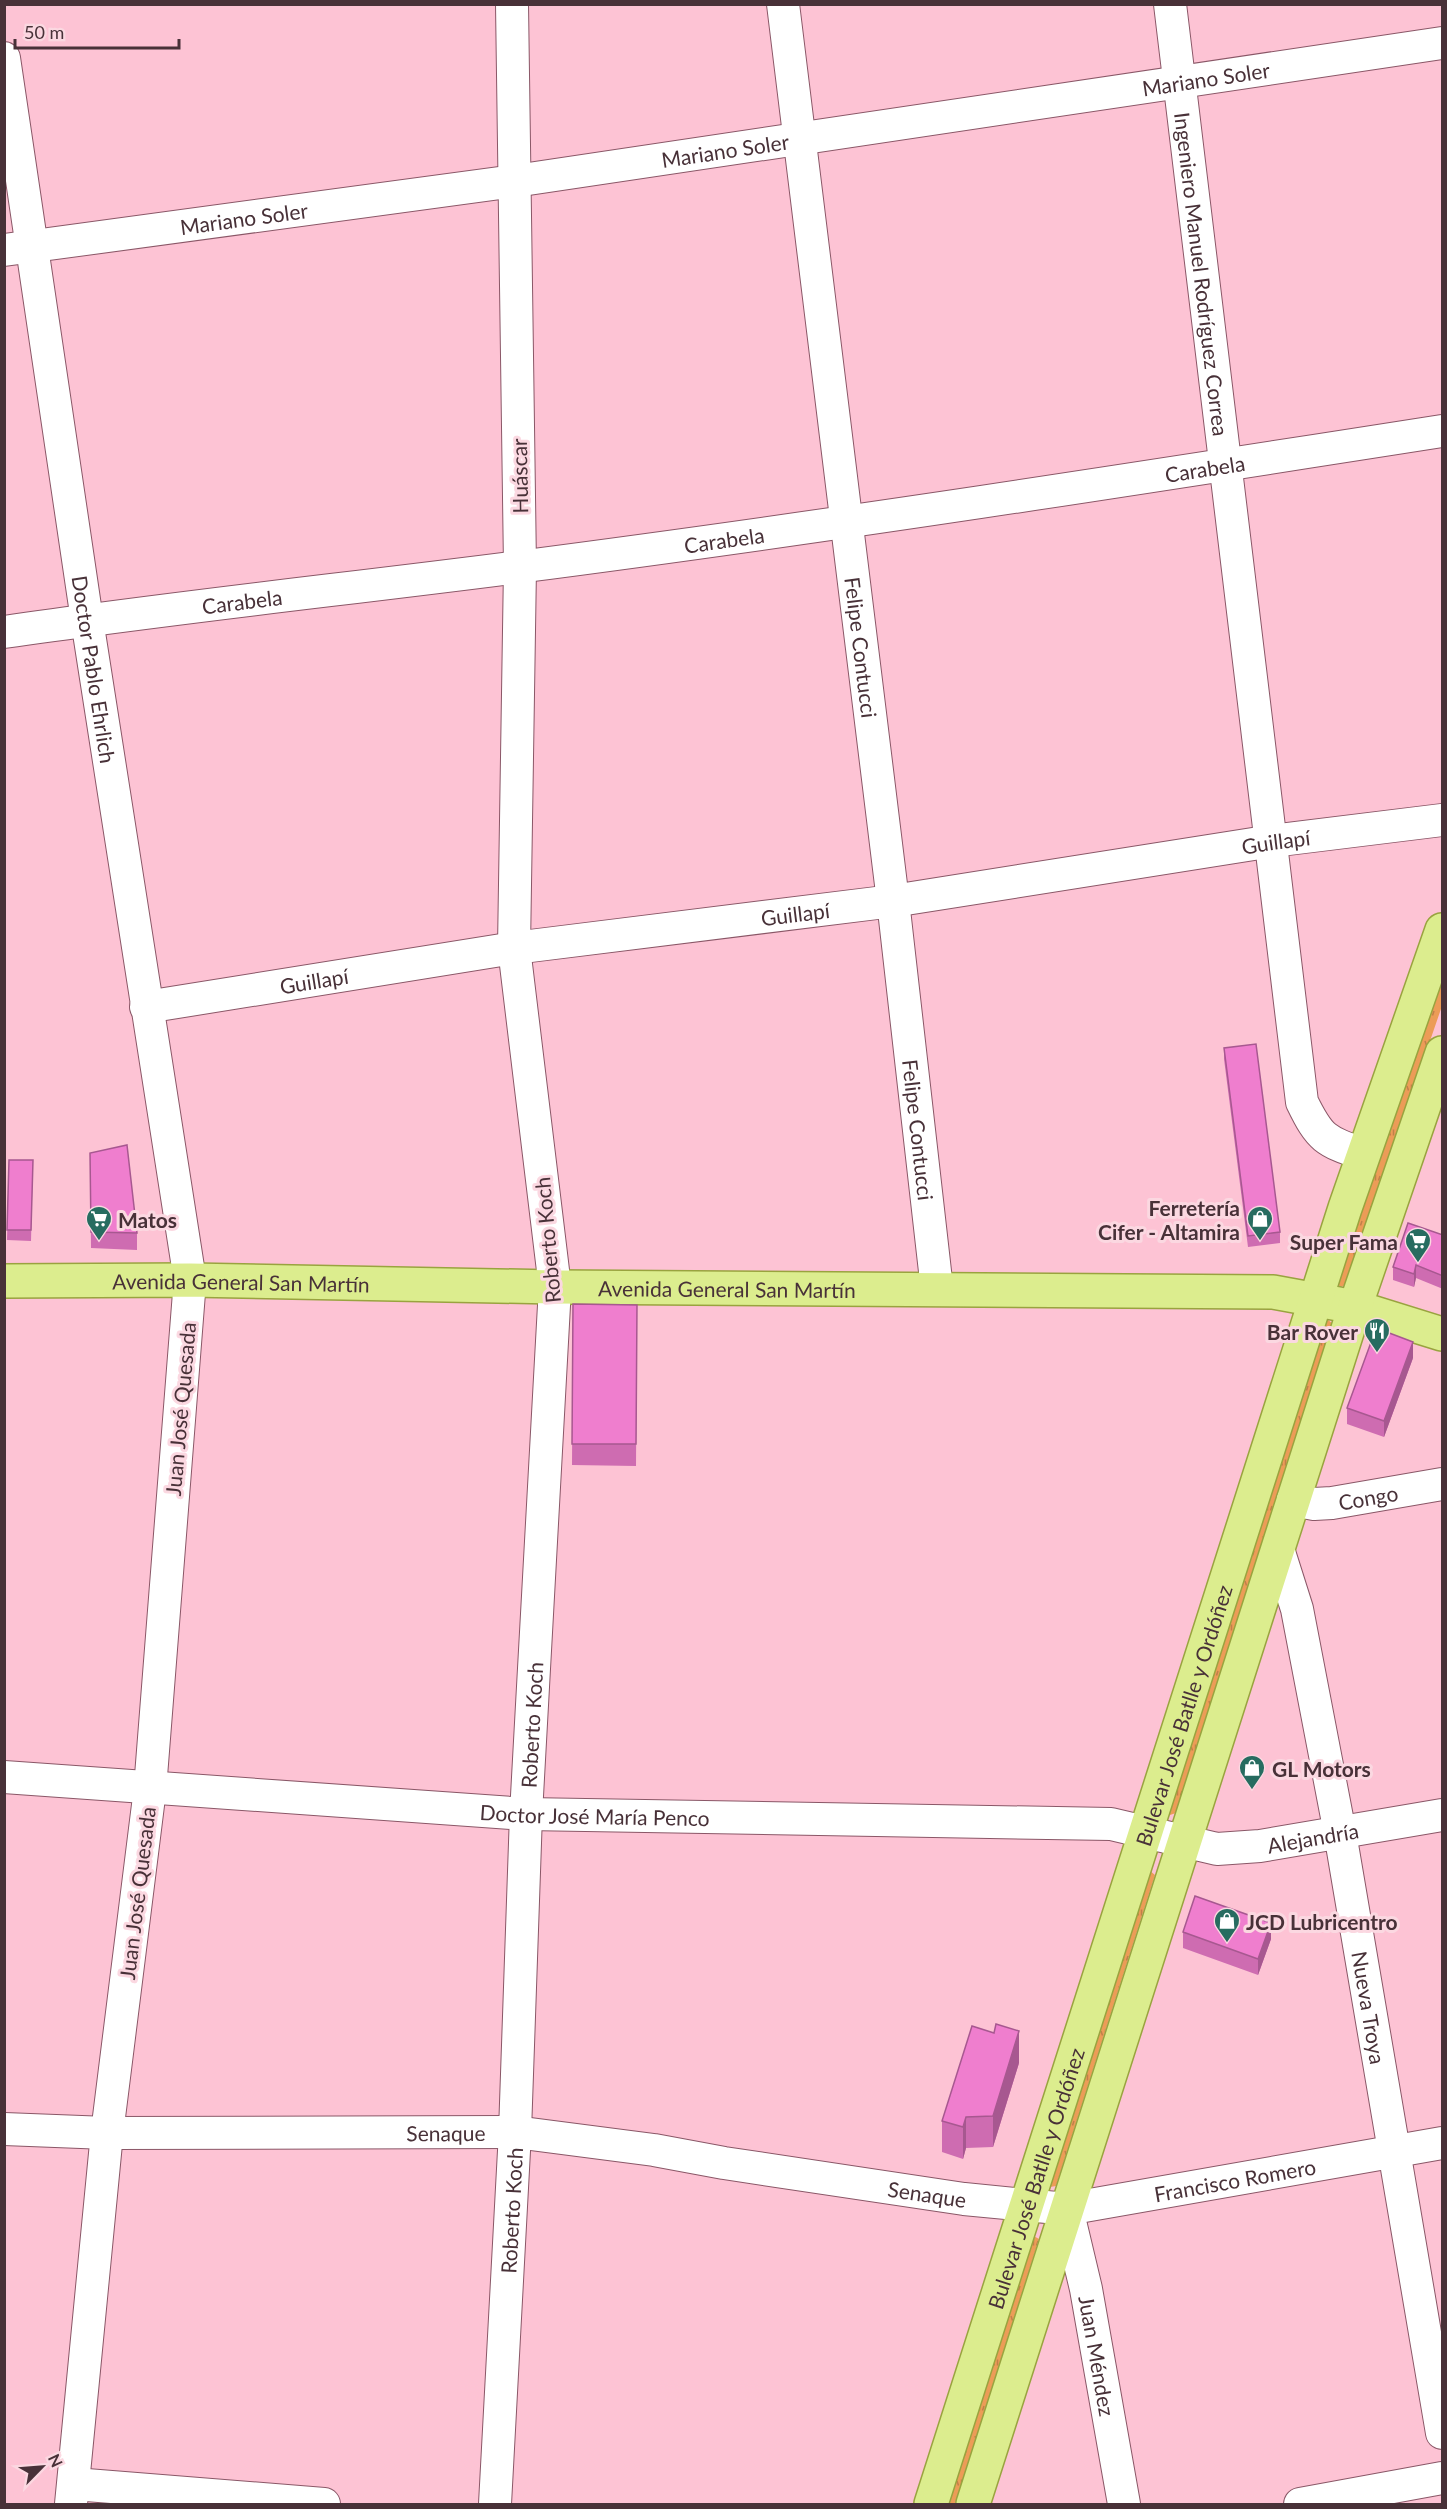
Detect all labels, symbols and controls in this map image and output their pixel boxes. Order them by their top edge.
scale bar [15,12,178,50]
text: 50 m [24,21,64,43]
street label: Mariano Soler [1140,56,1272,100]
street label: Ingeniero Manuel Rodríguez Correa [1171,111,1234,437]
street label: Mariano Soler [660,128,791,172]
street label: Mariano Soler [178,197,310,239]
street label: Huáscar [506,438,532,514]
street label: Carabela [1163,449,1247,486]
street label: Carabela [682,521,766,557]
street label: Doctor Pablo Ehrlich [68,574,122,765]
street label: Felipe Contucci [841,575,883,719]
street label: Carabela [200,583,283,618]
street label: Guillapí [1240,824,1312,858]
street label: Guillapí [759,896,832,930]
street label: Guillapí [278,962,351,998]
street label: Felipe Contucci [899,1058,939,1202]
street label: Roberto Koch [529,1176,565,1304]
place label: Ferretería Cifer - Altamira [1098,1195,1240,1244]
supermarket icon: Matos [84,1204,114,1242]
shop icon: Ferretería Cifer - Altamira [1245,1204,1275,1242]
place label: Matos [118,1207,177,1232]
supermarket icon: Super Fama [1403,1226,1433,1264]
place label: Super Fama [1290,1229,1398,1254]
street label: Avenida General San Martín [112,1267,370,1296]
street label: Avenida General San Martín [598,1275,856,1302]
restaurant icon: Bar Rover [1362,1316,1392,1354]
place label: Bar Rover [1267,1319,1358,1344]
street label: Juan José Quesada [160,1321,200,1497]
street label: Congo [1336,1479,1400,1514]
street label: Bulevar José Batlle y Ordóñez [1130,1582,1236,1849]
street label: Roberto Koch [515,1661,547,1789]
shop icon: GL Motors [1237,1753,1267,1791]
place label: GL Motors [1272,1756,1371,1781]
street label: Doctor José María Penco [479,1798,710,1830]
street label: Juan José Quesada [114,1805,160,1981]
street label: Alejandría [1265,1817,1360,1857]
shop icon: JCD Lubricentro [1212,1906,1242,1944]
place label: JCD Lubricentro [1246,1909,1398,1934]
street label: Nueva Troya [1348,1949,1392,2066]
street label: Bulevar José Batlle y Ordóñez [982,2045,1088,2312]
street label: Senaque [406,2120,486,2145]
street label: Roberto Koch [495,2147,527,2274]
street label: Francisco Romero [1152,2153,1318,2206]
street label: Senaque [886,2175,968,2212]
street label: Juan Méndez [1075,2293,1121,2418]
north arrow [12,2437,72,2497]
text: N [45,2451,67,2470]

